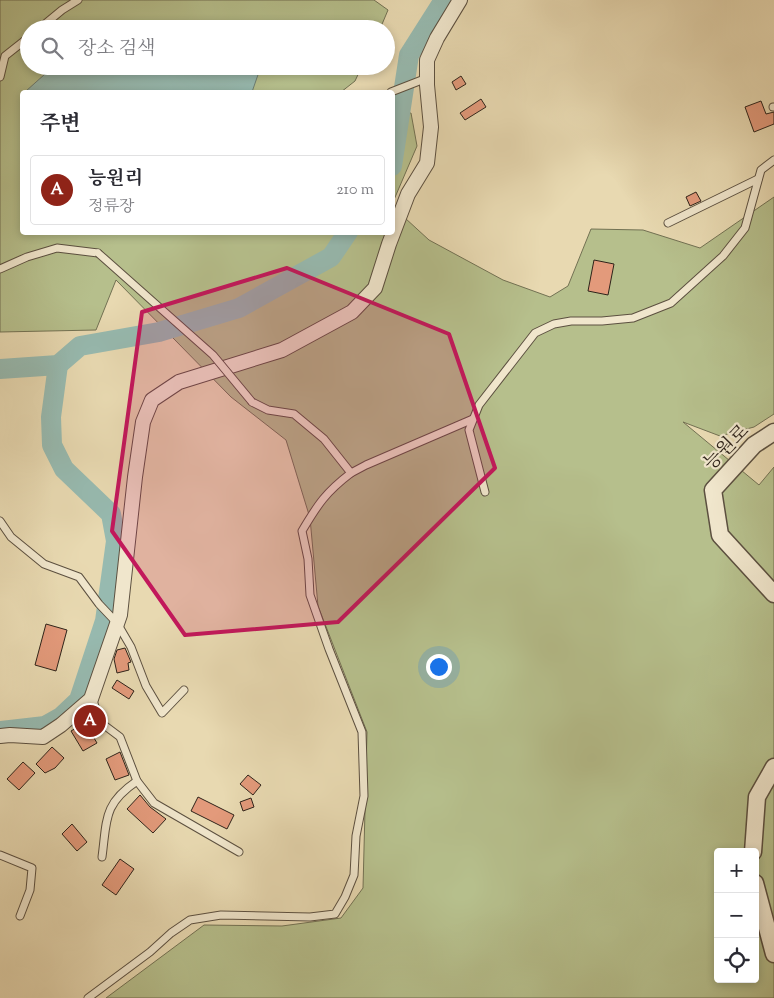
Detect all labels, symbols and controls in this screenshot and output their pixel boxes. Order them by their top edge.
search box [20,20,395,75]
icon: search [38,34,66,62]
text: 장소 검색 [78,36,155,63]
text: 주변 [40,110,81,140]
text: 능원리 [88,166,143,193]
text: A [51,179,64,202]
text: 210 m [336,179,374,202]
text: 정류장 [88,196,134,219]
street label: 능원로 [698,419,756,477]
your location [426,654,452,680]
pin: A [74,702,106,740]
map controls [714,848,759,983]
button: + [714,848,759,893]
button: − [714,893,759,938]
button: locate [714,938,759,983]

